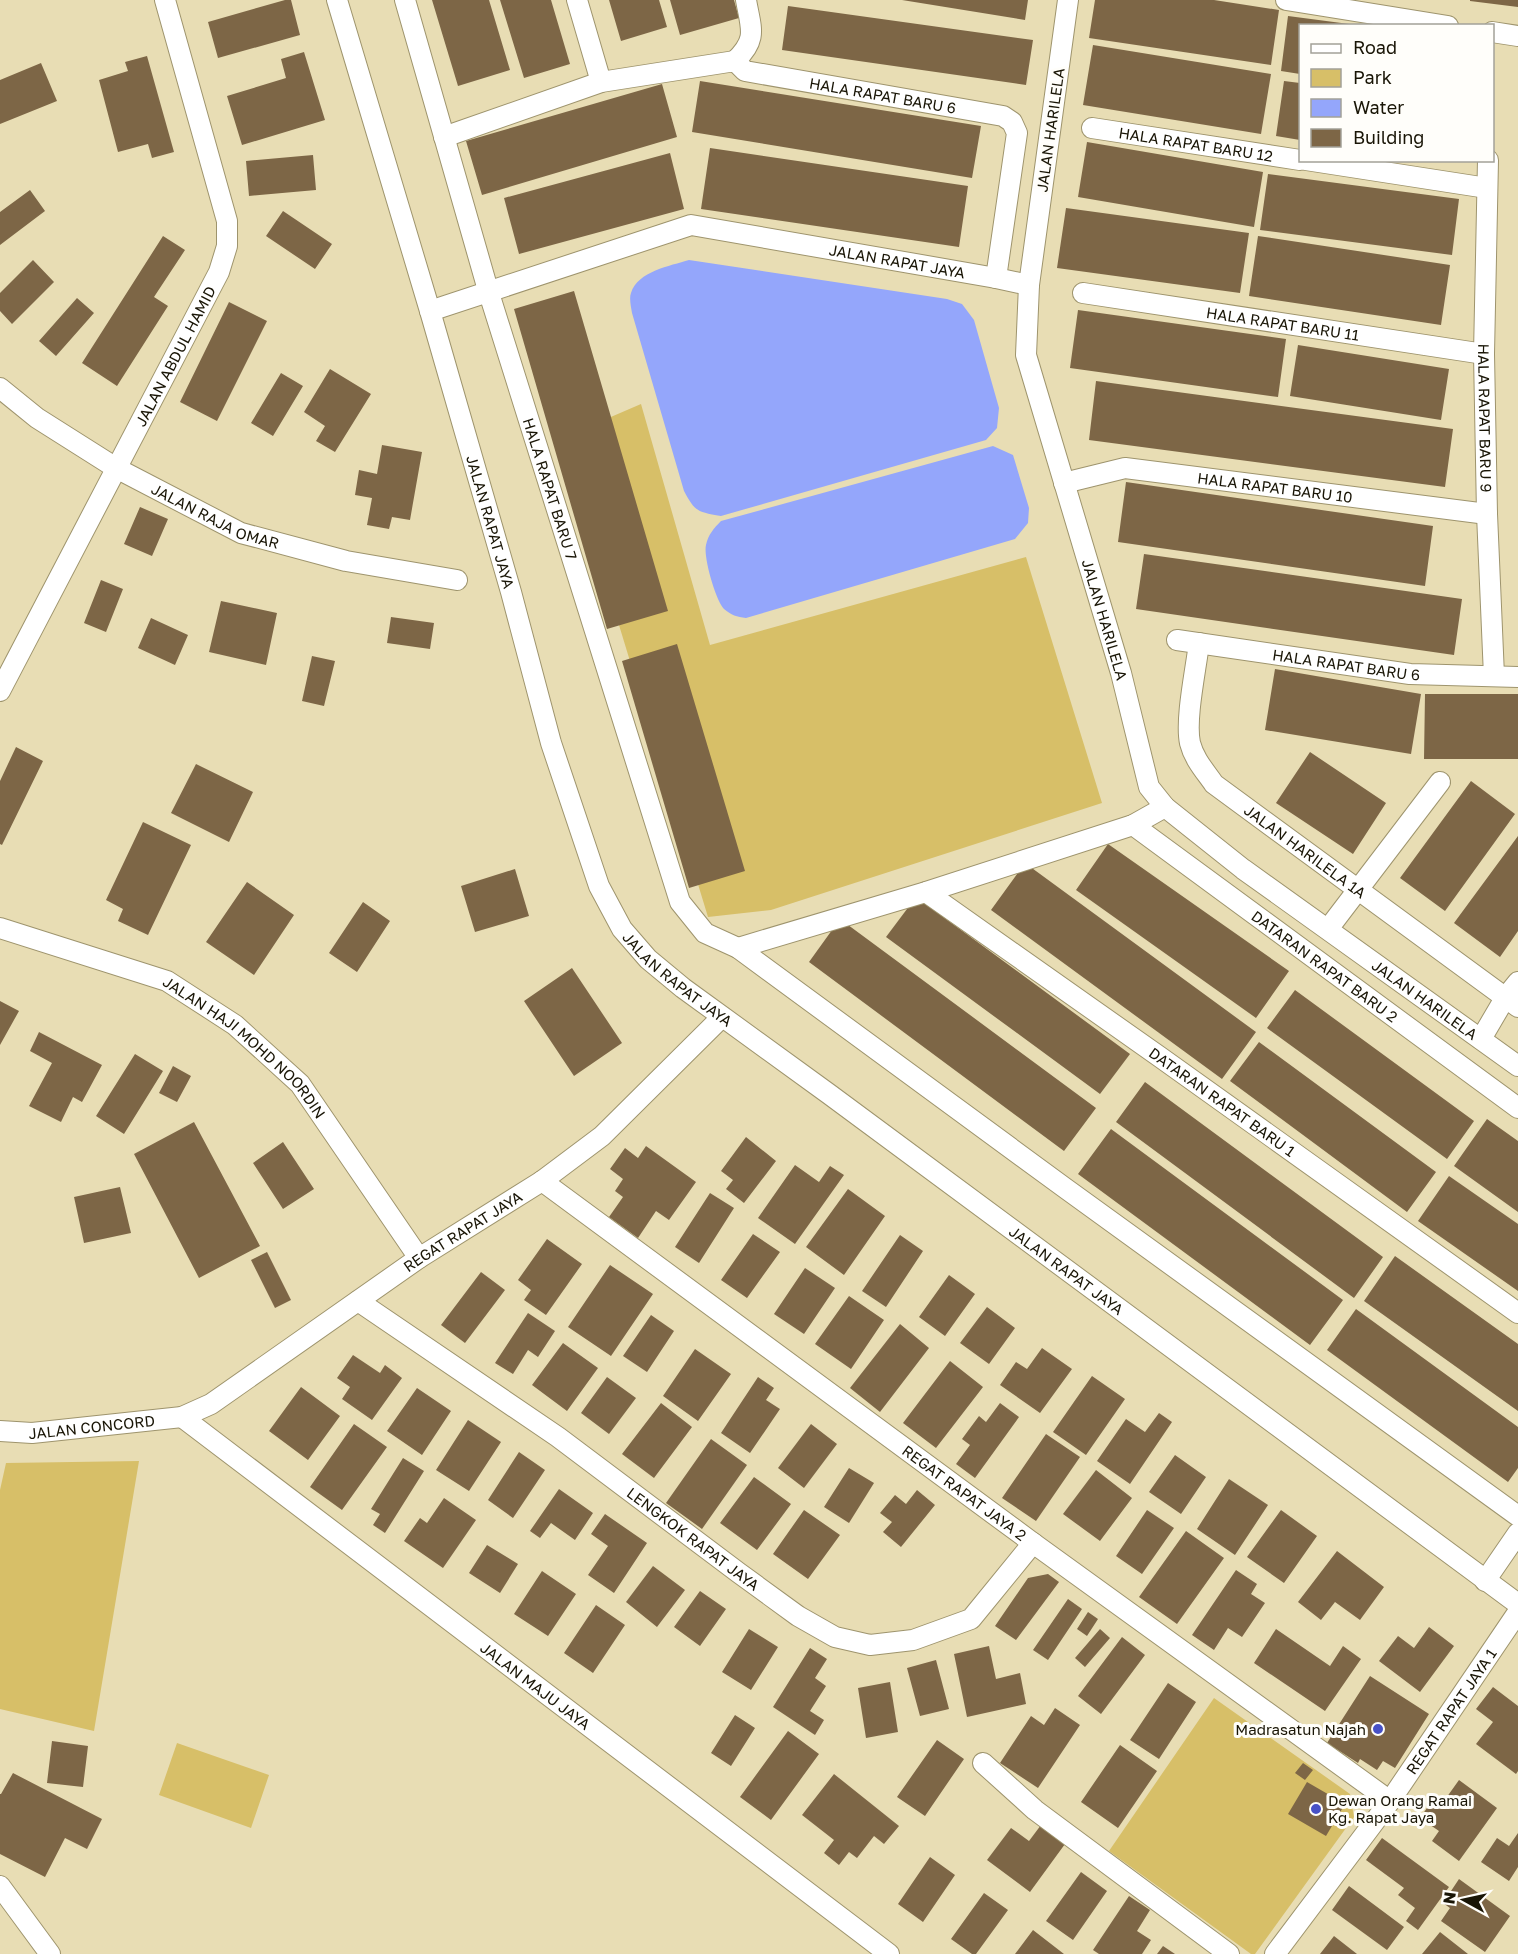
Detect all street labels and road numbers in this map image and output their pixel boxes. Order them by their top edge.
street label: JALAN HARILELA [1032,67,1068,193]
street label: HALA RAPAT BARU 6 [808,73,958,117]
street label: HALA RAPAT BARU 12 [1117,123,1274,165]
street label: JALAN RAPAT JAYA [828,240,966,281]
street label: JALAN ABDUL HAMID [131,283,219,429]
street label: HALA RAPAT BARU 11 [1205,303,1360,344]
street label: HALA RAPAT BARU 9 [1475,343,1496,493]
street label: HALA RAPAT BARU 7 [520,416,581,562]
street label: JALAN RAPAT JAYA [463,453,518,590]
street label: HALA RAPAT BARU 10 [1196,468,1354,506]
street label: JALAN RAJA OMAR [149,479,281,552]
street label: JALAN HARILELA [1079,557,1131,682]
street label: HALA RAPAT BARU 6 [1271,645,1420,683]
street label: JALAN HARILELA 1A [1241,801,1370,902]
street label: DATARAN RAPAT BARU 2 [1248,906,1401,1026]
street label: JALAN RAPAT JAYA [619,928,736,1030]
street label: JALAN HARILELA [1369,955,1481,1043]
street label: JALAN HAJI MOHD NOORDIN [160,972,330,1122]
street label: DATARAN RAPAT BARU 1 [1146,1043,1299,1160]
street label: REGAT RAPAT JAYA [400,1187,525,1275]
street label: JALAN RAPAT JAYA [1006,1222,1127,1318]
street label: JALAN CONCORD [28,1411,156,1442]
street label: REGAT RAPAT JAYA 2 [899,1441,1030,1544]
street label: LENGKOK RAPAT JAYA [624,1483,763,1594]
street label: JALAN MAJU JAYA [477,1638,594,1733]
street label: REGAT RAPAT JAYA 1 [1402,1645,1500,1777]

